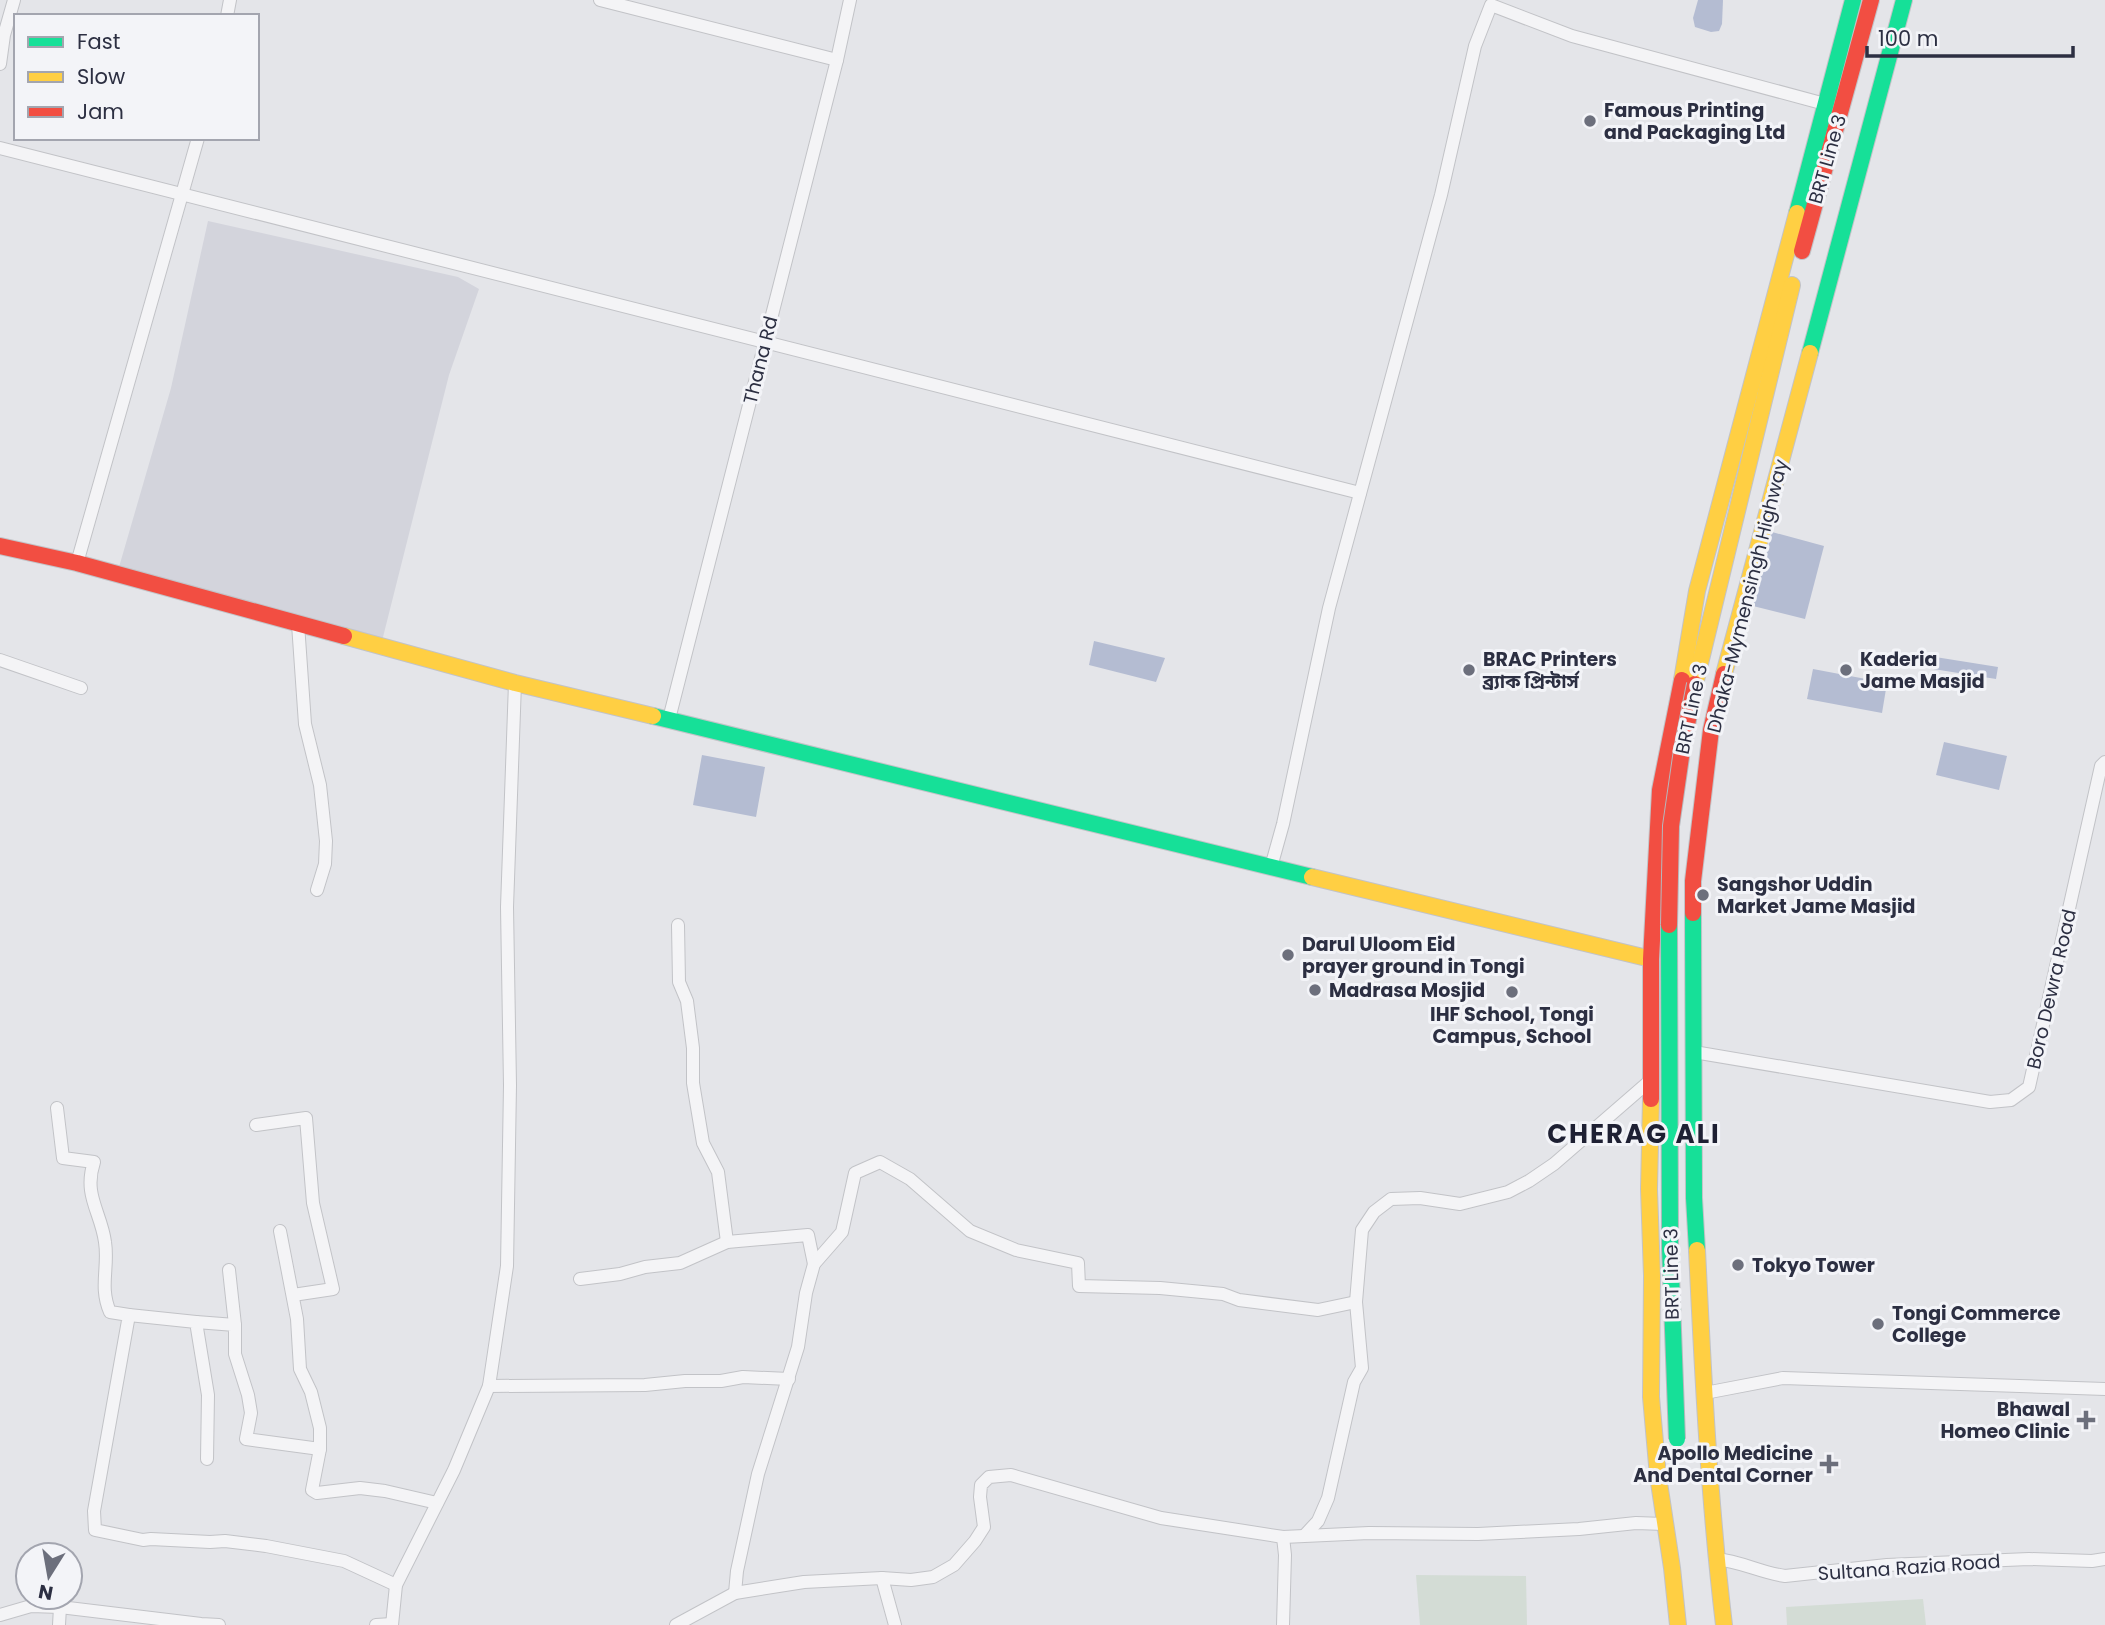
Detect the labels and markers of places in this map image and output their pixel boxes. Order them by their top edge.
place label: Famous Printing and Packaging Ltd [1604,97,1785,146]
marker: Famous Printing and Packaging Ltd [1582,113,1598,129]
place label: BRAC Printers ব্র্যাক প্রিন্টার্স [1482,646,1617,695]
place label: Kaderia Jame Masjid [1860,646,1985,695]
marker: BRAC Printers ব্র্যাক প্রিন্টার্স [1461,662,1477,678]
marker: Kaderia Jame Masjid [1838,662,1854,678]
place label: Sangshor Uddin Market Jame Masjid [1717,871,1915,920]
marker: Sangshor Uddin Market Jame Masjid [1695,887,1711,903]
place label: Darul Uloom Eid prayer ground in Tongi [1302,931,1525,980]
marker: Darul Uloom Eid prayer ground in Tongi [1280,947,1296,963]
place label: Madrasa Mosjid [1329,977,1485,1004]
marker: Madrasa Mosjid [1307,982,1323,998]
marker: IHF School, Tongi Campus, School [1504,984,1520,1000]
place label: IHF School, Tongi Campus, School [1430,1001,1594,1050]
place label: Tokyo Tower [1752,1252,1875,1279]
marker: Tokyo Tower [1730,1257,1746,1273]
place label: Tongi Commerce College [1892,1300,2061,1349]
marker: Tongi Commerce College [1870,1316,1886,1332]
place label: Bhawal Homeo Clinic [1940,1396,2070,1445]
marker: Bhawal Homeo Clinic [2076,1410,2096,1430]
place label: Apollo Medicine And Dental Corner [1633,1440,1813,1489]
marker: Apollo Medicine And Dental Corner [1819,1454,1839,1474]

